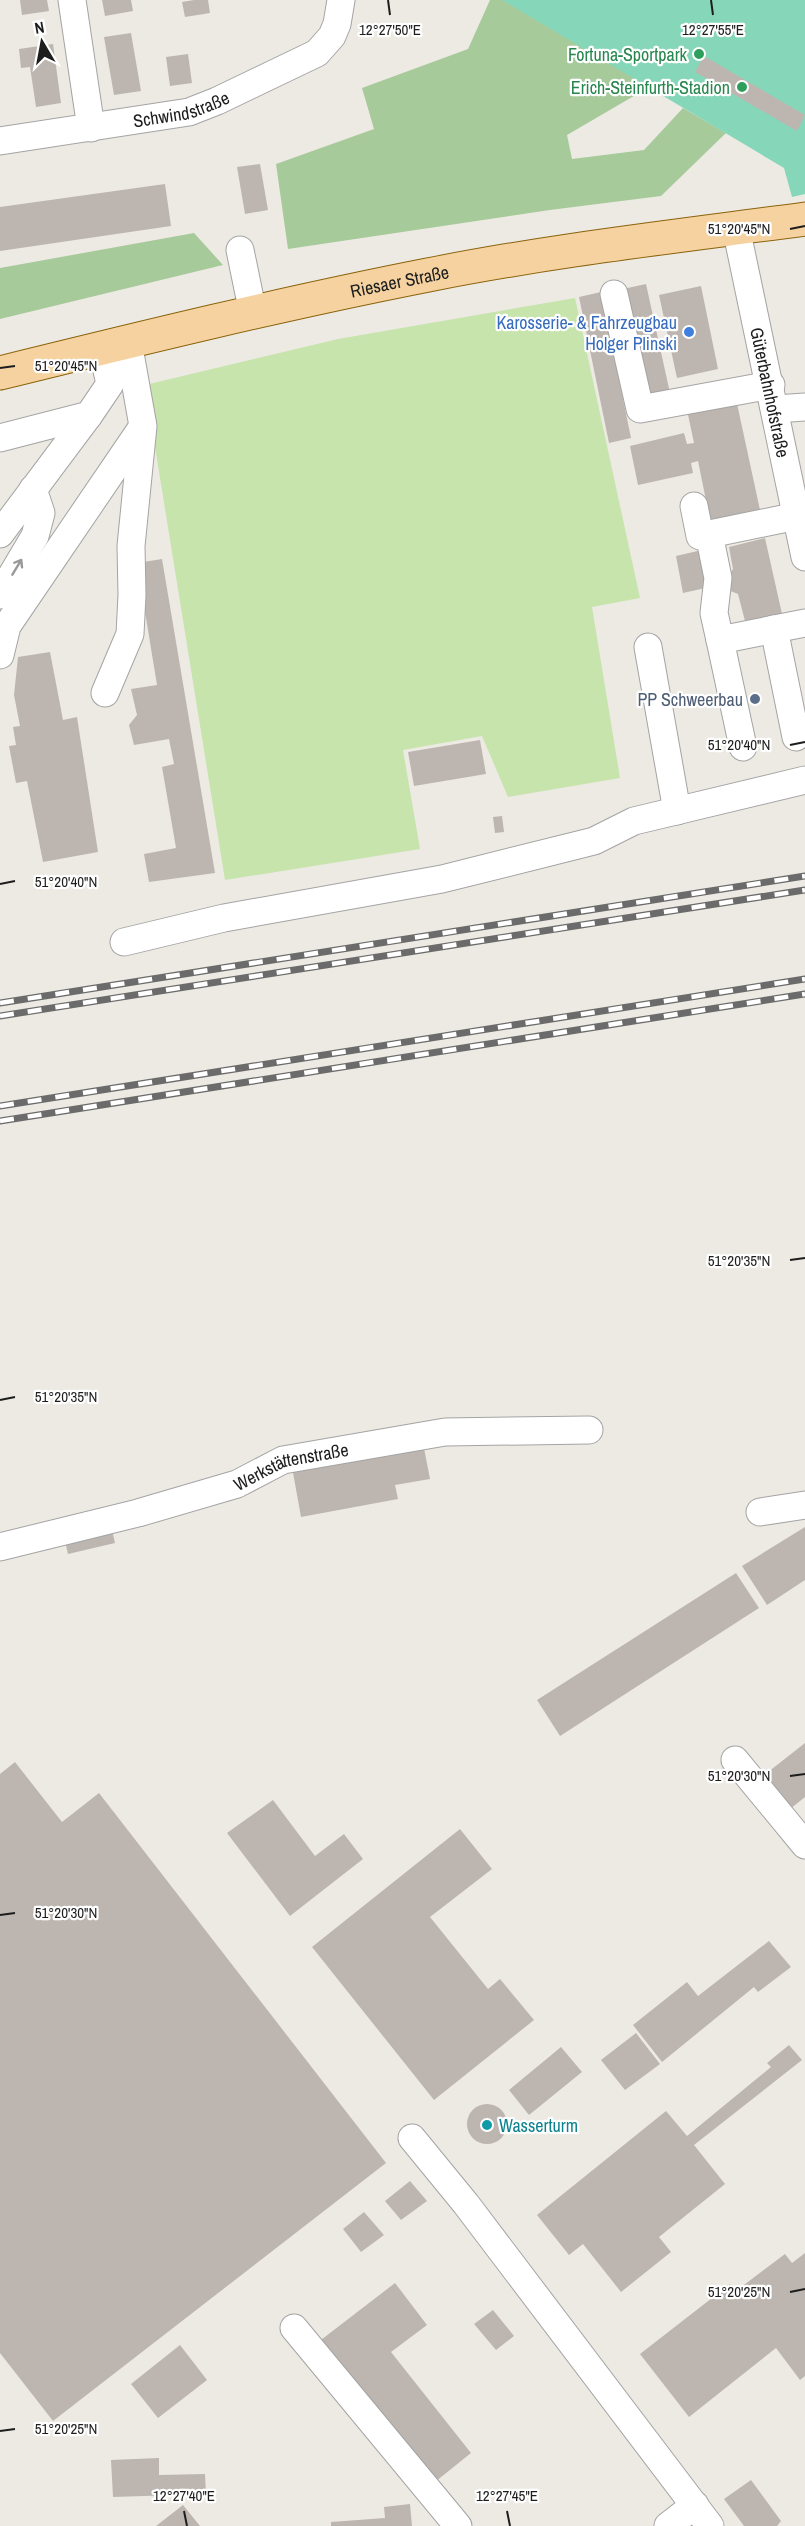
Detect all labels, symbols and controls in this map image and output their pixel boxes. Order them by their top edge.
north arrow [12,12,72,72]
text: N [33,16,46,39]
text: 12°27'50"E [359,19,421,40]
text: 12°27'55"E [682,19,744,40]
place label: Fortuna-Sportpark [568,42,688,67]
marker: Fortuna-Sportpark [692,47,706,61]
place label: Erich-Steinfurth-Stadion [571,75,730,100]
marker: Erich-Steinfurth-Stadion [735,80,749,94]
street label: Schwindstraße [131,85,233,133]
text: 51°20'45"N [708,218,770,239]
street label: Riesaer Straße [348,259,451,303]
place label: Karosserie- & Fahrzeugbau Holger Plinski [496,310,677,356]
marker: Karosserie- & Fahrzeugbau Holger Plinski [682,325,696,339]
street label: Güterbahnhofstraße [745,325,796,460]
text: 51°20'45"N [35,355,97,376]
one-way arrow [11,559,23,576]
place label: PP Schweerbau [637,687,743,712]
marker: PP Schweerbau [748,692,762,706]
text: 51°20'40"N [708,734,770,755]
text: 51°20'40"N [35,871,97,892]
text: 51°20'35"N [708,1250,770,1271]
text: 51°20'35"N [35,1386,97,1407]
street label: Werkstättenstraße [229,1436,350,1496]
text: 51°20'30"N [708,1765,770,1786]
text: 51°20'30"N [35,1902,97,1923]
place label: Wasserturm [499,2113,578,2138]
marker: Wasserturm [480,2118,494,2132]
text: 51°20'25"N [708,2281,770,2302]
text: 51°20'25"N [35,2418,97,2439]
text: 12°27'40"E [153,2485,215,2506]
text: 12°27'45"E [476,2485,538,2506]

